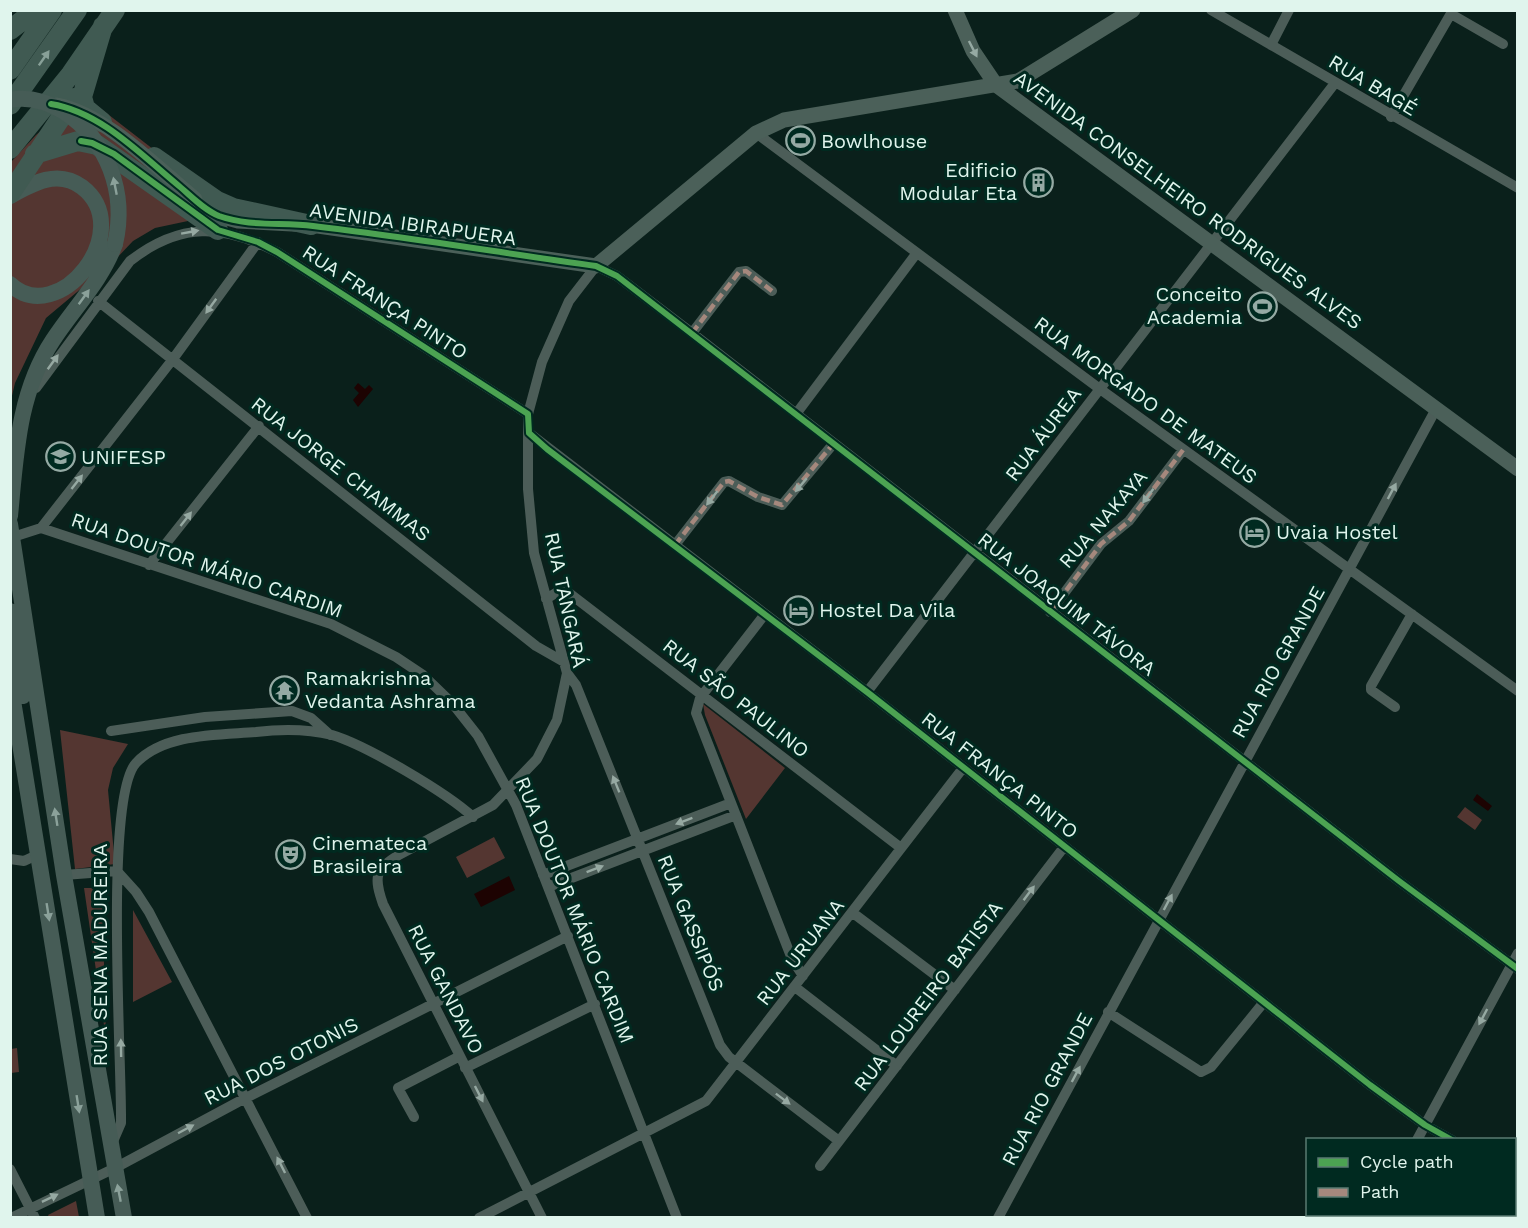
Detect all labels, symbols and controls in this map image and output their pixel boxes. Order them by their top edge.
one-way arrow [968,41,978,58]
street label: RUA BAGÉ [1324,49,1422,121]
one-way arrow [38,50,49,66]
street label: AVENIDA CONSELHEIRO RODRIGUES ALVES [1009,66,1367,334]
sports icon: Bowlhouse [784,125,816,157]
place label: Bowlhouse [821,129,927,153]
place label: Edificio Modular Eta [899,158,1017,205]
building icon: Edificio Modular Eta [1022,166,1054,198]
one-way arrow [110,177,119,196]
street label: AVENIDA IBIRAPUERA [308,198,518,250]
one-way arrow [181,228,200,237]
street label: RUA FRANÇA PINTO [298,240,472,364]
place label: Conceito Academia [1147,282,1242,329]
one-way arrow [78,290,90,306]
sports icon: Conceito Academia [1247,290,1279,322]
one-way arrow [206,299,218,314]
street label: RUA MORGADO DE MATEUS [1030,311,1262,489]
one-way arrow [47,355,59,371]
street label: RUA ÁUREA [1000,382,1086,486]
street label: RUA JORGE CHAMMAS [247,392,435,546]
school or university icon: UNIFESP [44,441,76,473]
place label: UNIFESP [81,445,166,469]
street label: RUA NAKAYA [1054,465,1152,573]
one-way arrow [70,474,83,490]
one-way arrow [795,477,808,492]
one-way arrow [1387,482,1397,499]
one-way arrow [1143,489,1155,504]
one-way arrow [706,490,718,505]
street label: RUA DOUTOR MÁRIO CARDIM [68,507,346,623]
one-way arrow [179,511,192,527]
hotel icon: Uvaia Hostel [1239,516,1271,548]
place label: Uvaia Hostel [1276,520,1398,544]
street label: RUA JOAQUIM TÁVORA [973,527,1161,681]
street label: RUA TANGARÁ [540,530,592,670]
street label: RUA RIO GRANDE [1226,582,1330,742]
hotel icon: Hostel Da Vila [782,594,814,626]
place label: Hostel Da Vila [819,598,955,622]
street label: RUA SÃO PAULINO [658,633,814,763]
place label: Ramakrishna Vedanta Ashrama [305,666,476,713]
temple icon: Ramakrishna Vedanta Ashrama [268,674,300,706]
street label: RUA FRANÇA PINTO [917,706,1083,844]
street label: RUA DOUTOR MÁRIO CARDIM [510,773,640,1047]
one-way arrow [611,775,620,793]
one-way arrow [51,807,60,826]
one-way arrow [675,816,693,826]
place label: Cinemateca Brasileira [312,831,427,878]
theatre icon: Cinemateca Brasileira [275,838,307,870]
street label: RUA SENA MADUREIRA [88,843,112,1067]
street label: RUA GASSIPÓS [653,851,729,995]
one-way arrow [586,863,604,873]
one-way arrow [1022,886,1034,901]
one-way arrow [1163,893,1173,910]
street label: RUA URUANA [751,894,849,1010]
street label: RUA LOUREIRO BATISTA [849,896,1007,1096]
one-way arrow [43,902,52,921]
street label: RUA GANDAVO [403,920,489,1058]
street label: RUA RIO GRANDE [996,1008,1098,1170]
one-way arrow [1478,1009,1488,1026]
street label: RUA DOS OTONIS [200,1012,362,1110]
one-way arrow [116,1039,126,1058]
one-way arrow [1071,1065,1081,1082]
one-way arrow [474,1085,484,1102]
one-way arrow [774,1093,790,1105]
one-way arrow [74,1095,83,1114]
one-way arrow [178,1125,195,1134]
legend [1306,1138,1516,1216]
text: Cycle path [1360,1151,1454,1172]
one-way arrow [276,1157,285,1174]
text: Path [1360,1181,1400,1202]
one-way arrow [114,1183,123,1202]
one-way arrow [42,1193,59,1202]

